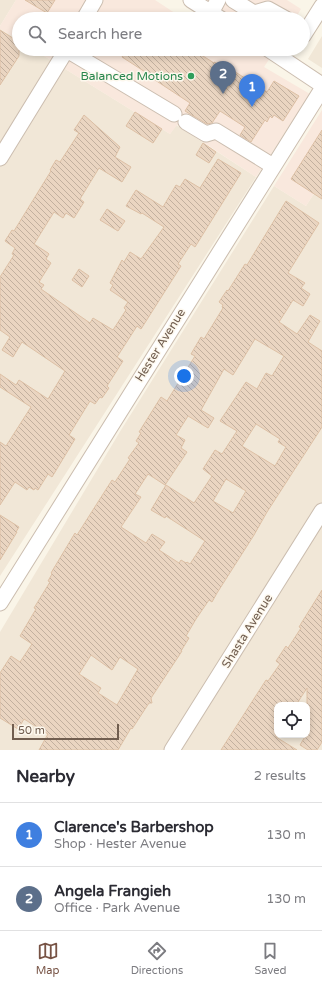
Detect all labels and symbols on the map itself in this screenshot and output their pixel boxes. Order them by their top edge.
pin: 2 [210,61,236,94]
place label: Balanced Motions [80,69,183,83]
marker: Balanced Motions [186,71,196,81]
pin: 1 [239,74,265,107]
street label: Hester Avenue [132,306,188,384]
your location [174,366,194,386]
street label: Shasta Avenue [219,591,275,671]
scale bar [12,722,119,741]

